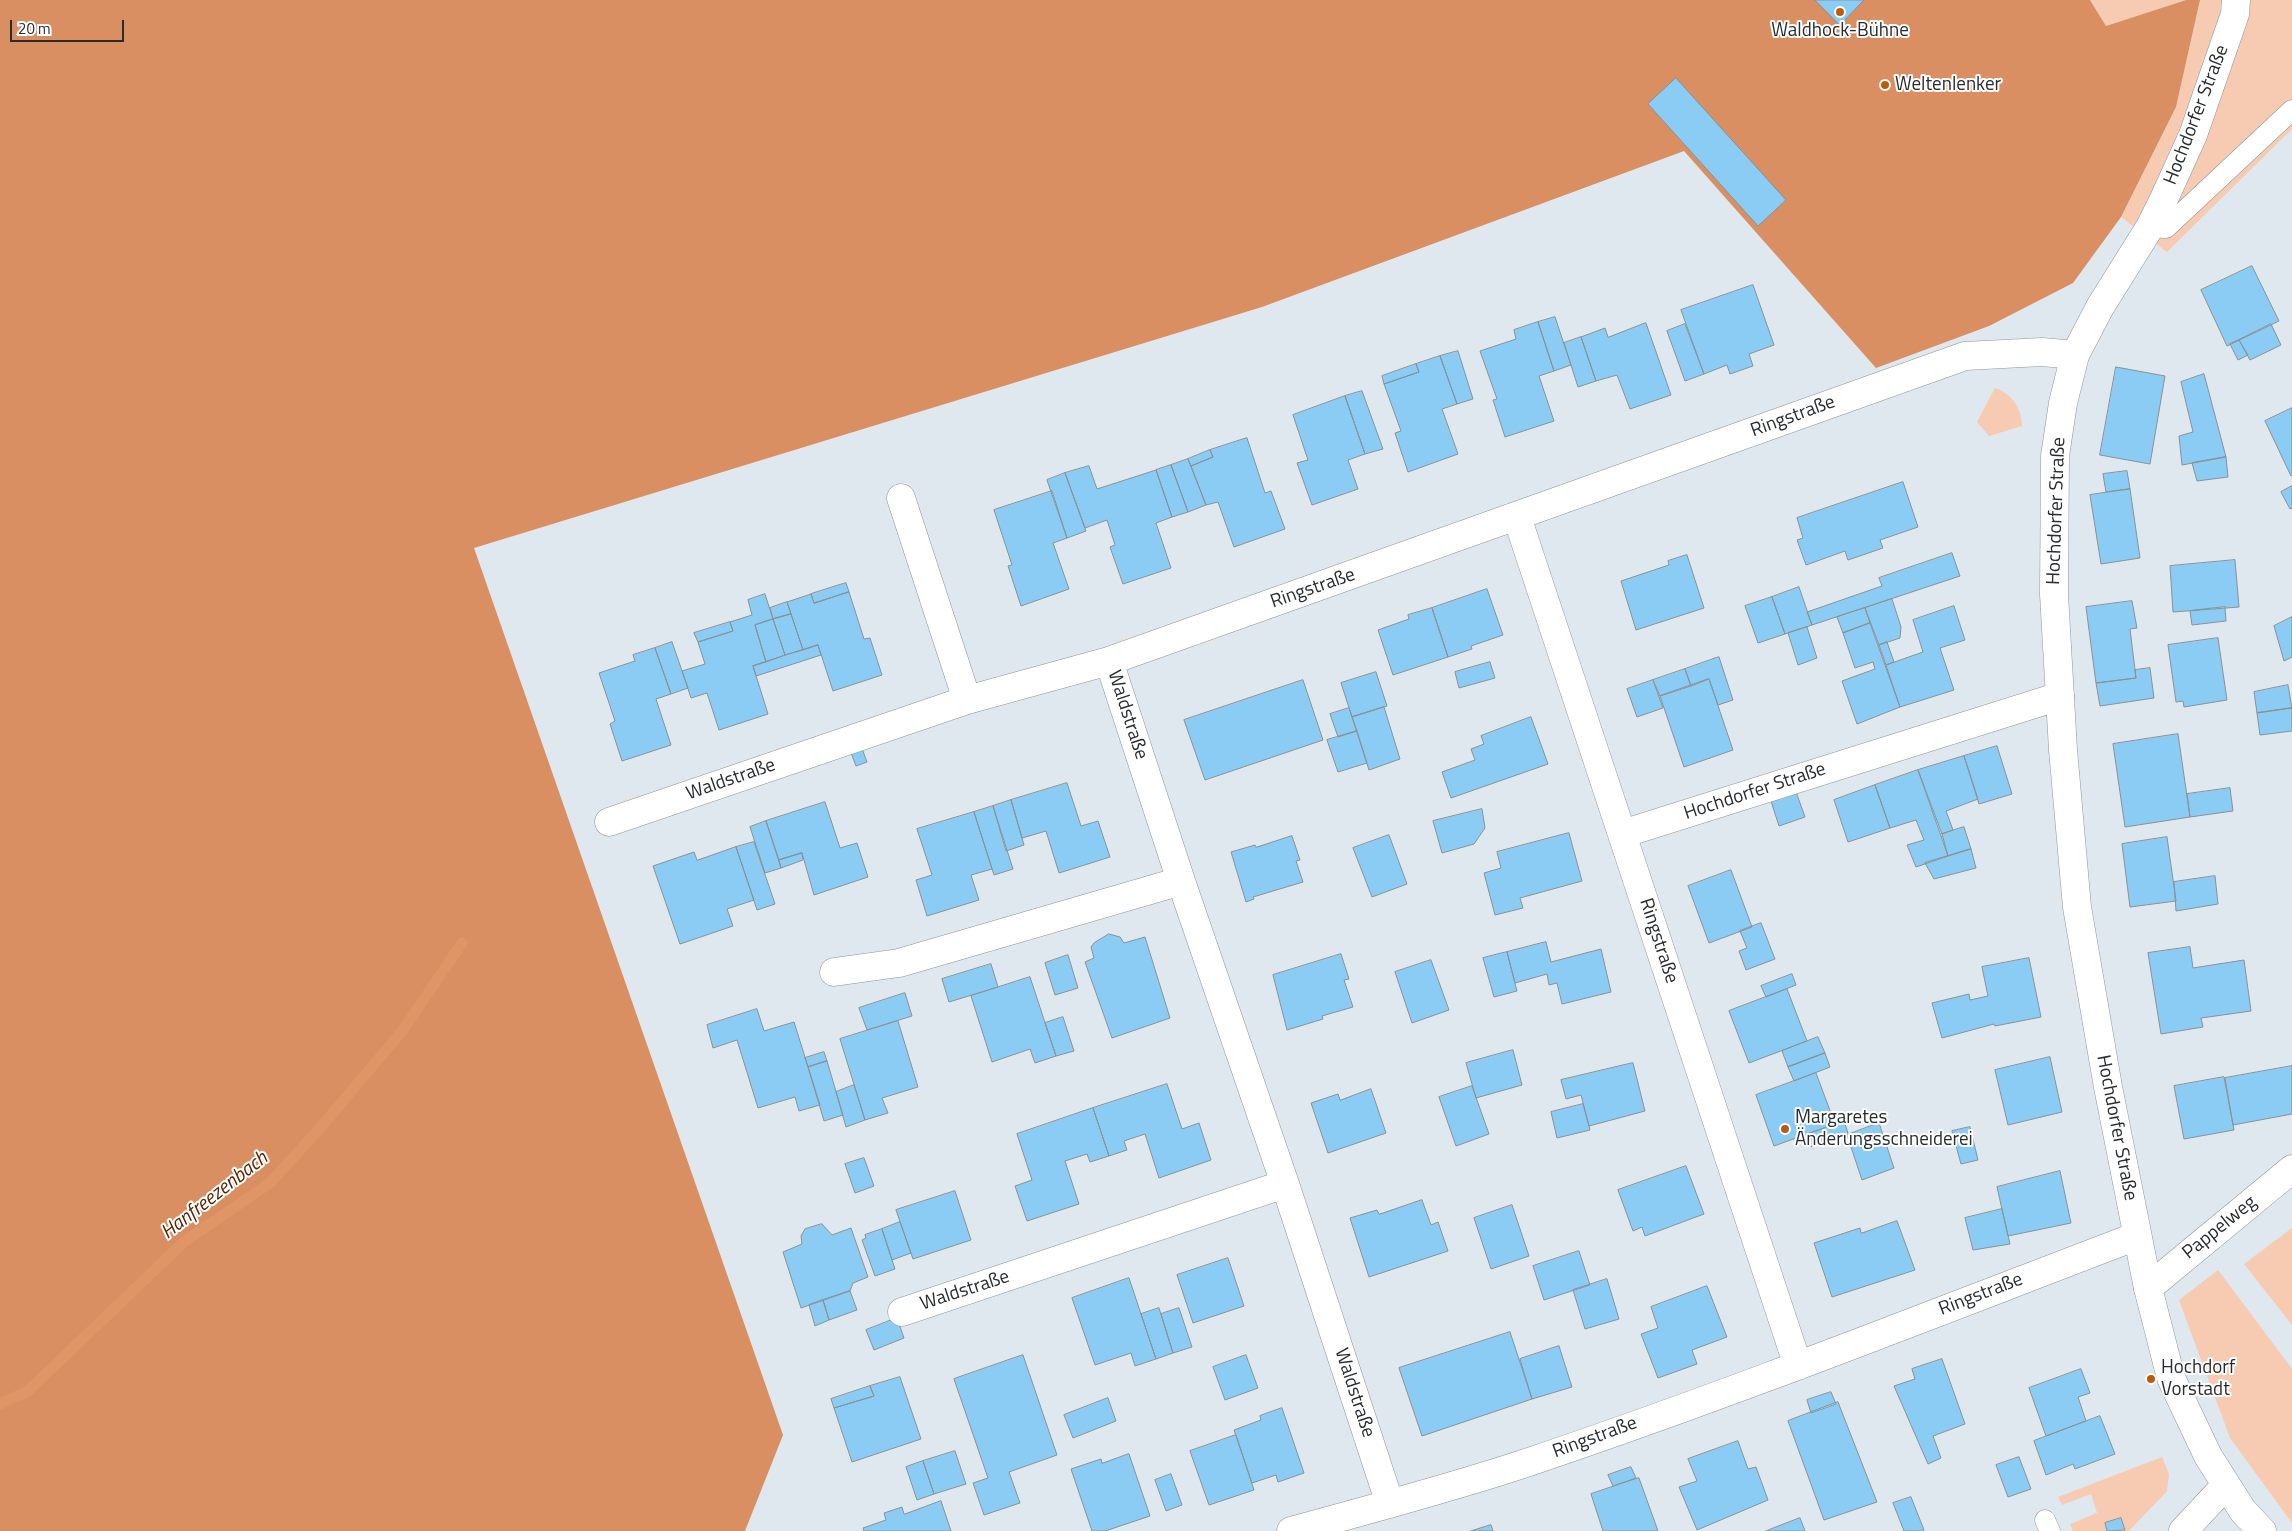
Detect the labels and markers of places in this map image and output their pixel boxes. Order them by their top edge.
marker: Waldhock-Bühne [1834,6,1846,18]
place label: Waldhock-Bühne [1771,20,1909,42]
place label: Weltenlenker [1895,74,2001,96]
marker: Weltenlenker [1879,79,1891,91]
place label: Margaretes Änderungsschneiderei [1795,1107,1973,1151]
marker: Margaretes Änderungsschneiderei [1779,1123,1791,1135]
place label: Hochdorf Vorstadt [2161,1357,2235,1401]
marker: Hochdorf Vorstadt [2145,1373,2157,1385]

